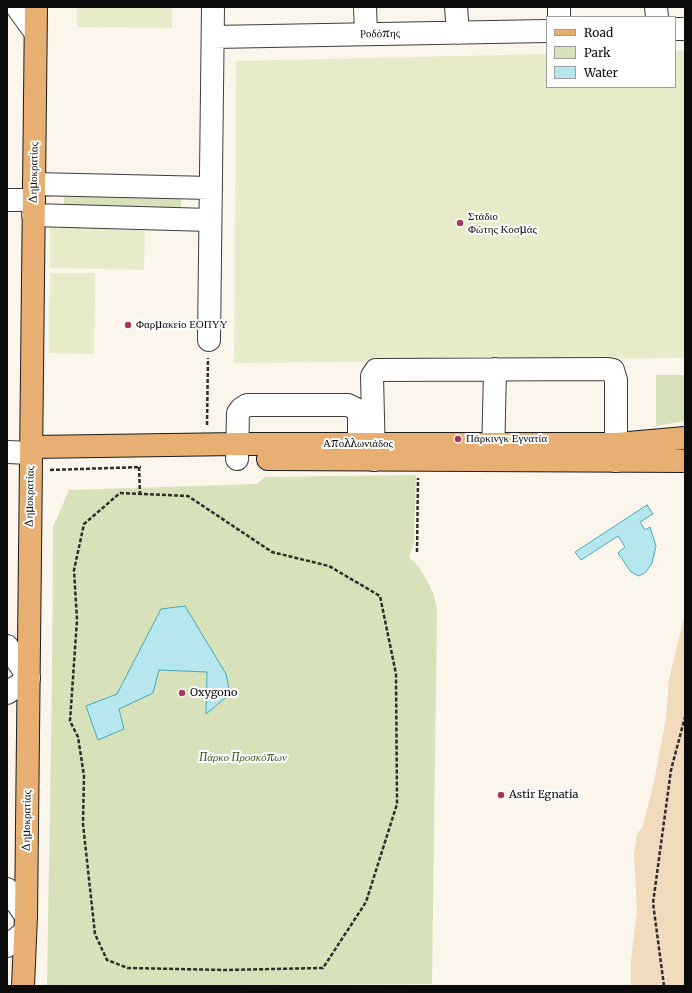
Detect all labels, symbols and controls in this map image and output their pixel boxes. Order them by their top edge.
legend [546,16,676,88]
text: Road [584,25,613,40]
street label: Ροδόπης [360,27,400,41]
text: Park [584,45,611,60]
text: Water [584,65,618,80]
street label: Δημοκρατίας [27,142,41,204]
place label: Στάδιο Φώτης Κοσμάς [468,210,537,236]
marker: Στάδιο Φώτης Κοσμάς [455,218,465,228]
place label: Φαρμακείο ΕΟΠΥΥ [136,318,228,332]
marker: Φαρμακείο ΕΟΠΥΥ [123,320,133,330]
place label: Πάρκινγκ Εγνατία [466,432,547,446]
marker: Πάρκινγκ Εγνατία [453,434,463,444]
street label: Απολλωνιάδος [323,437,393,451]
street label: Δημοκρατίας [23,466,37,528]
place label: Oxygono [190,686,237,700]
marker: Oxygono [177,688,187,698]
park label: Πάρκο Προσκόπων [199,751,287,765]
place label: Astir Egnatia [509,788,578,802]
street label: Δημοκρατίας [20,790,34,852]
marker: Astir Egnatia [496,790,506,800]

